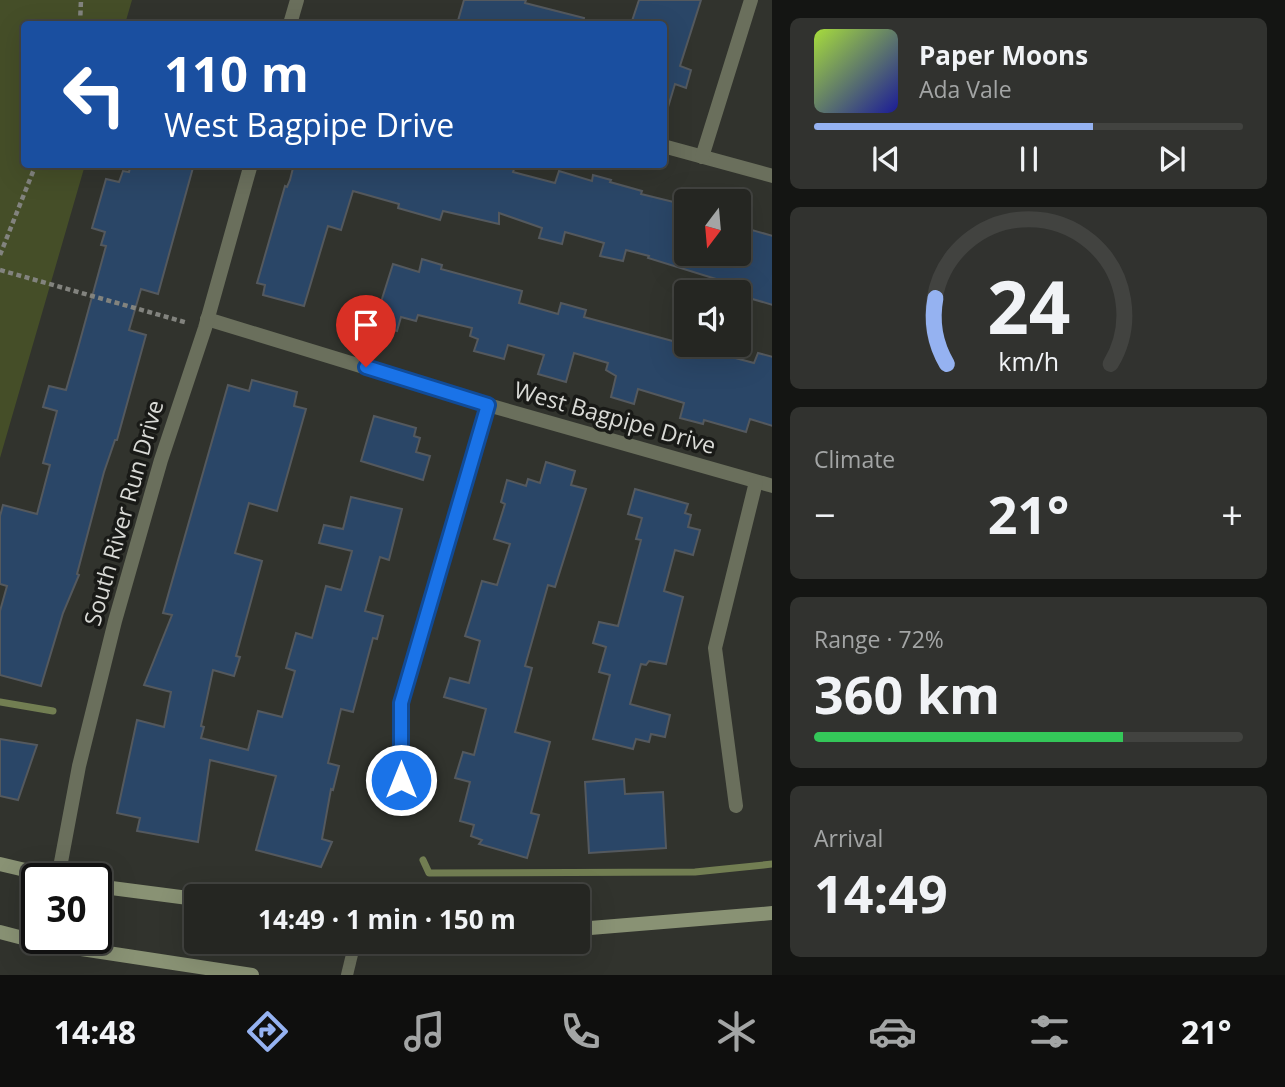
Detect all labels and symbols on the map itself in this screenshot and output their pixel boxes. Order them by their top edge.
north arrow [674,189,751,266]
pin [336,295,396,367]
street label: West Bagpipe Drive [511,373,720,461]
street label: South River Run Drive [76,396,171,629]
position arrow [364,743,438,817]
speed limit sign: 30 [21,863,112,954]

